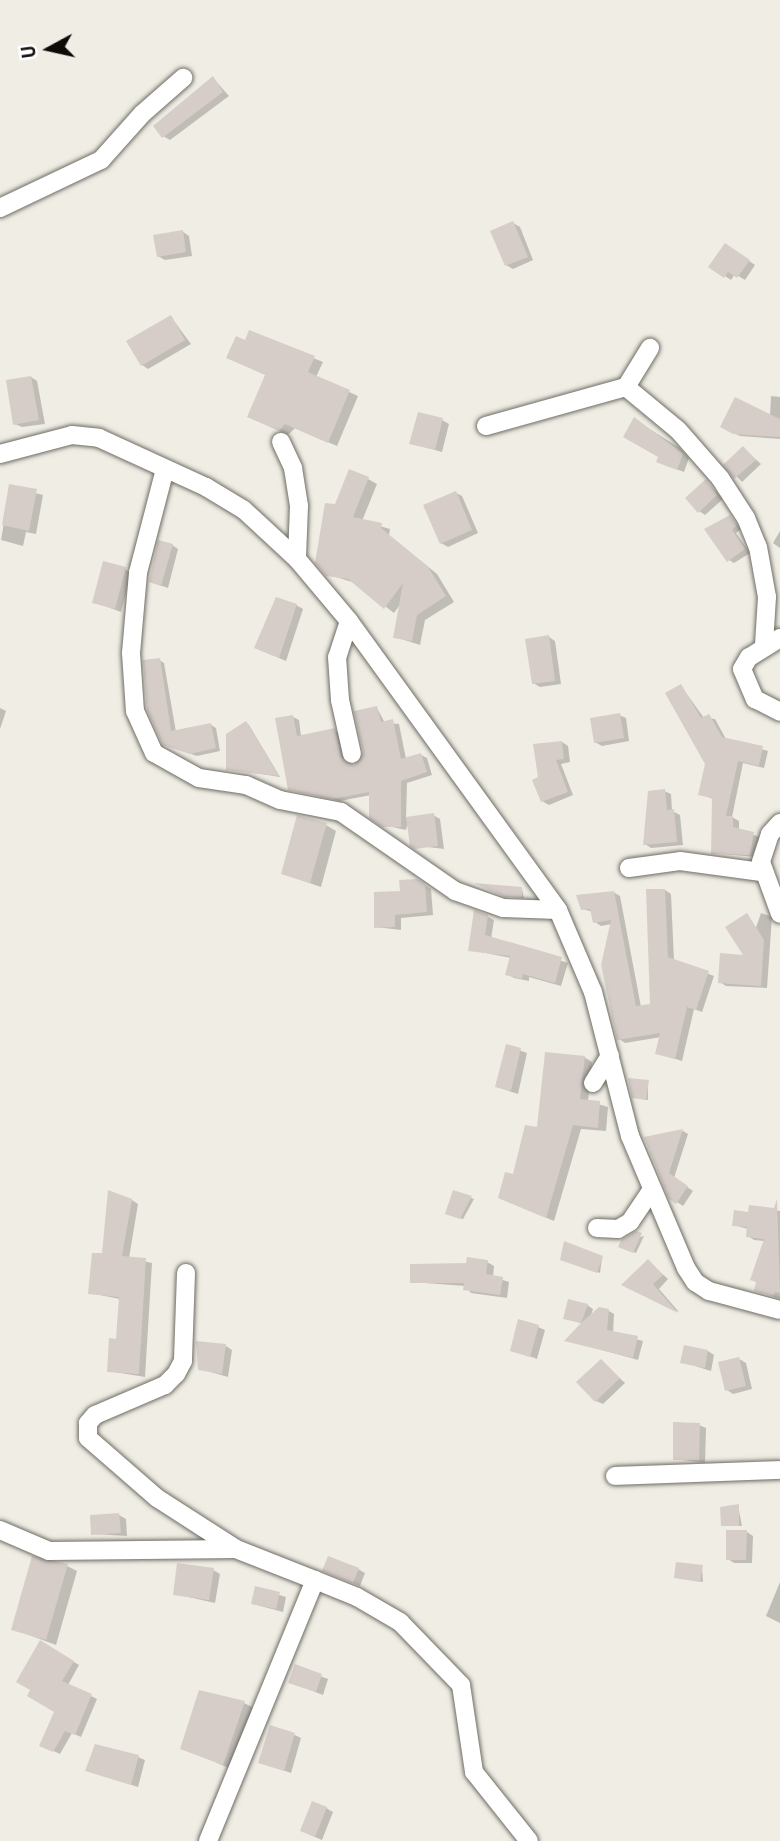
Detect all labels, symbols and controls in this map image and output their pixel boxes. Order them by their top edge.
north arrow [14,14,84,84]
text: U [15,44,41,60]

